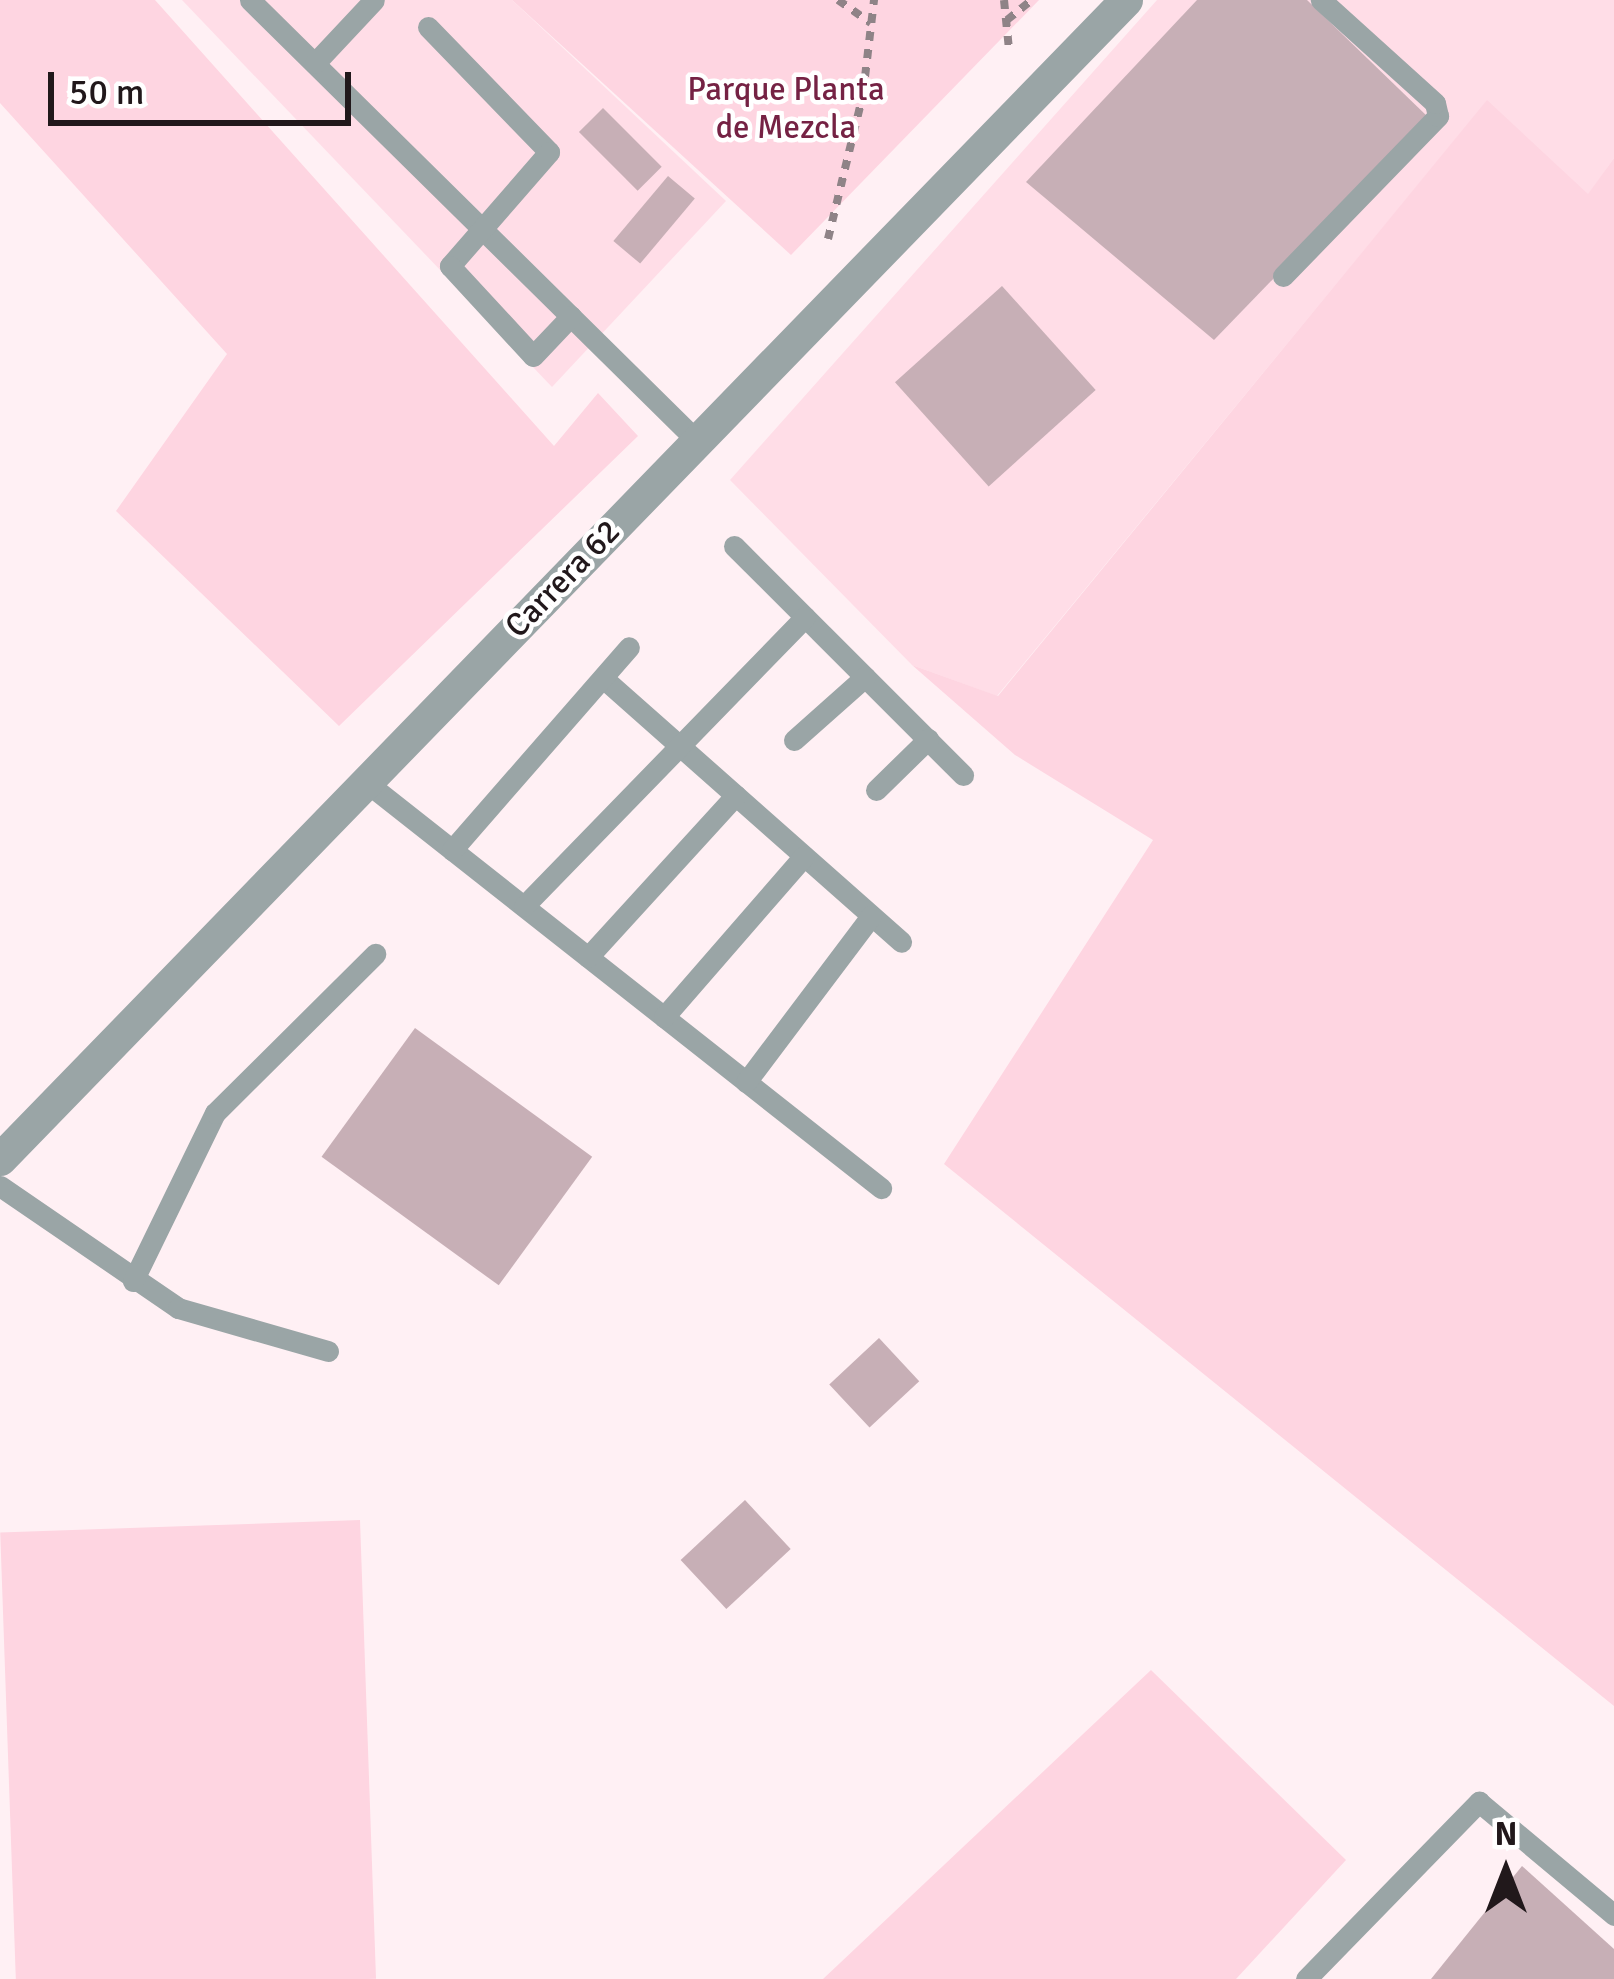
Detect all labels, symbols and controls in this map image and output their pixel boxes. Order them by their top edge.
scale bar [54,48,357,122]
text: 50 m [69,70,145,115]
park label: Parque Planta de Mezcla [687,70,885,148]
street label: Carrera 62 [497,512,629,646]
north arrow [1446,1811,1566,1931]
text: N [1495,1814,1517,1855]

